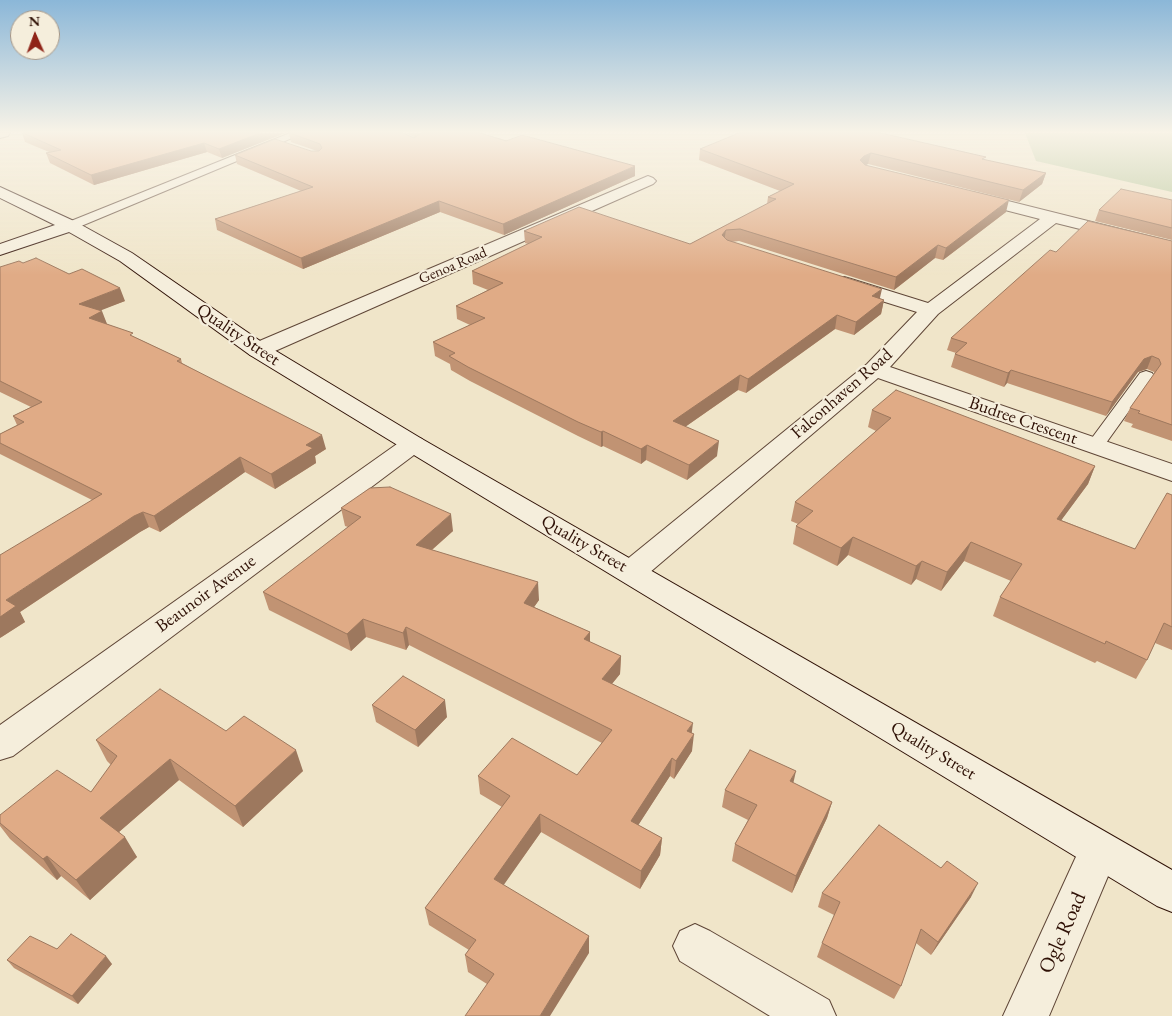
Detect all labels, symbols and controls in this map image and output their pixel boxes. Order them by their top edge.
north arrow [10,10,60,60]
text: N [29,12,40,30]
street label: Genoa Road [416,244,490,288]
street label: Quality Street [192,299,284,371]
street label: Falconhaven Road [787,344,897,444]
street label: Budree Crescent [966,392,1080,450]
street label: Quality Street [537,511,631,577]
street label: Beaunoir Avenue [152,550,260,638]
street label: Quality Street [886,717,980,785]
street label: Ogle Road [1034,888,1092,978]

